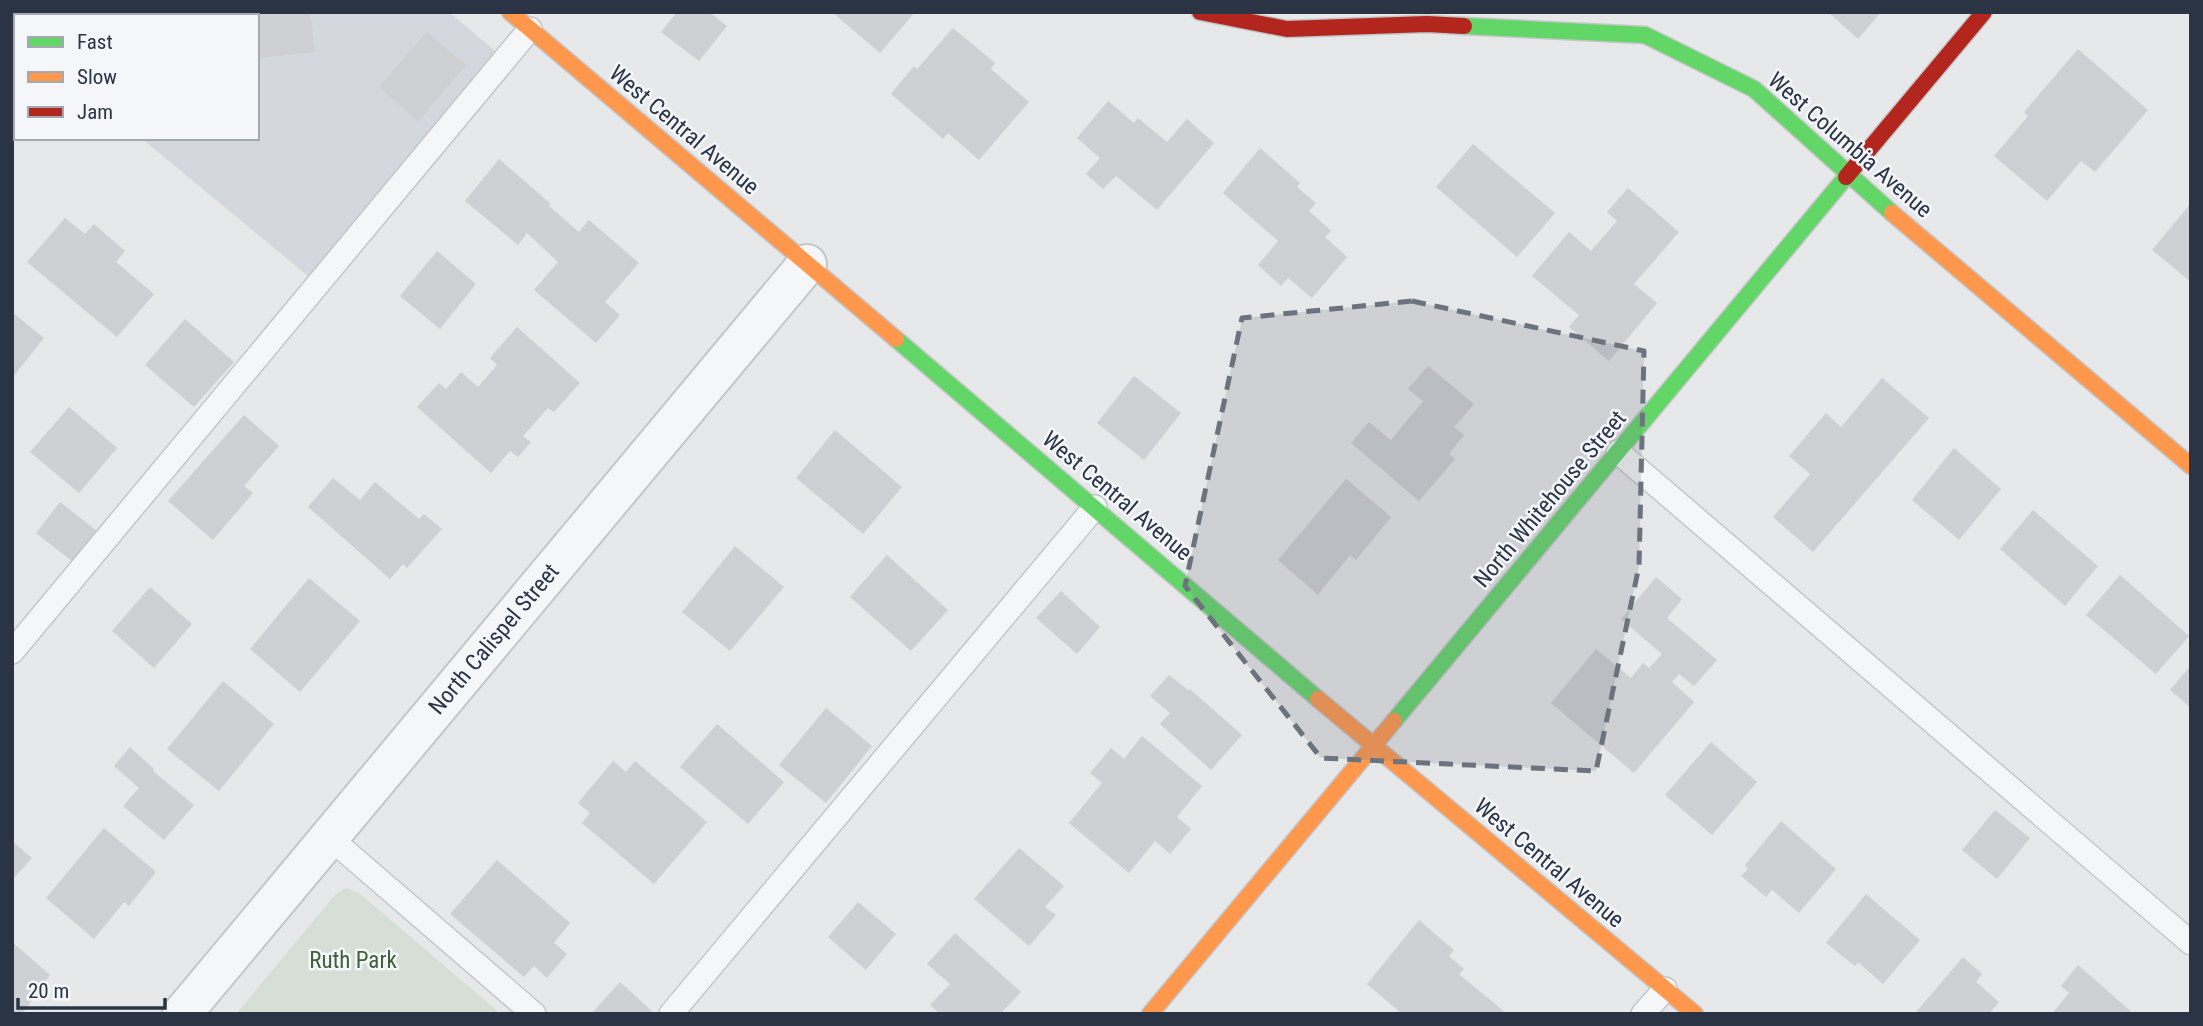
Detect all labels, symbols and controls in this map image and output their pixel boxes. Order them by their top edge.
legend [14,14,259,140]
text: Fast [77,30,113,54]
street label: West Central Avenue [604,60,764,200]
text: Slow [77,65,117,89]
street label: West Columbia Avenue [1763,67,1937,223]
text: Jam [77,100,113,124]
street label: North Whitehouse Street [1468,405,1632,593]
street label: West Central Avenue [1037,426,1197,566]
street label: North Calispel Street [423,558,565,720]
street label: West Central Avenue [1469,793,1629,933]
park label: Ruth Park [309,947,397,974]
scale bar [18,967,164,1011]
text: 20 m [28,979,69,1003]

